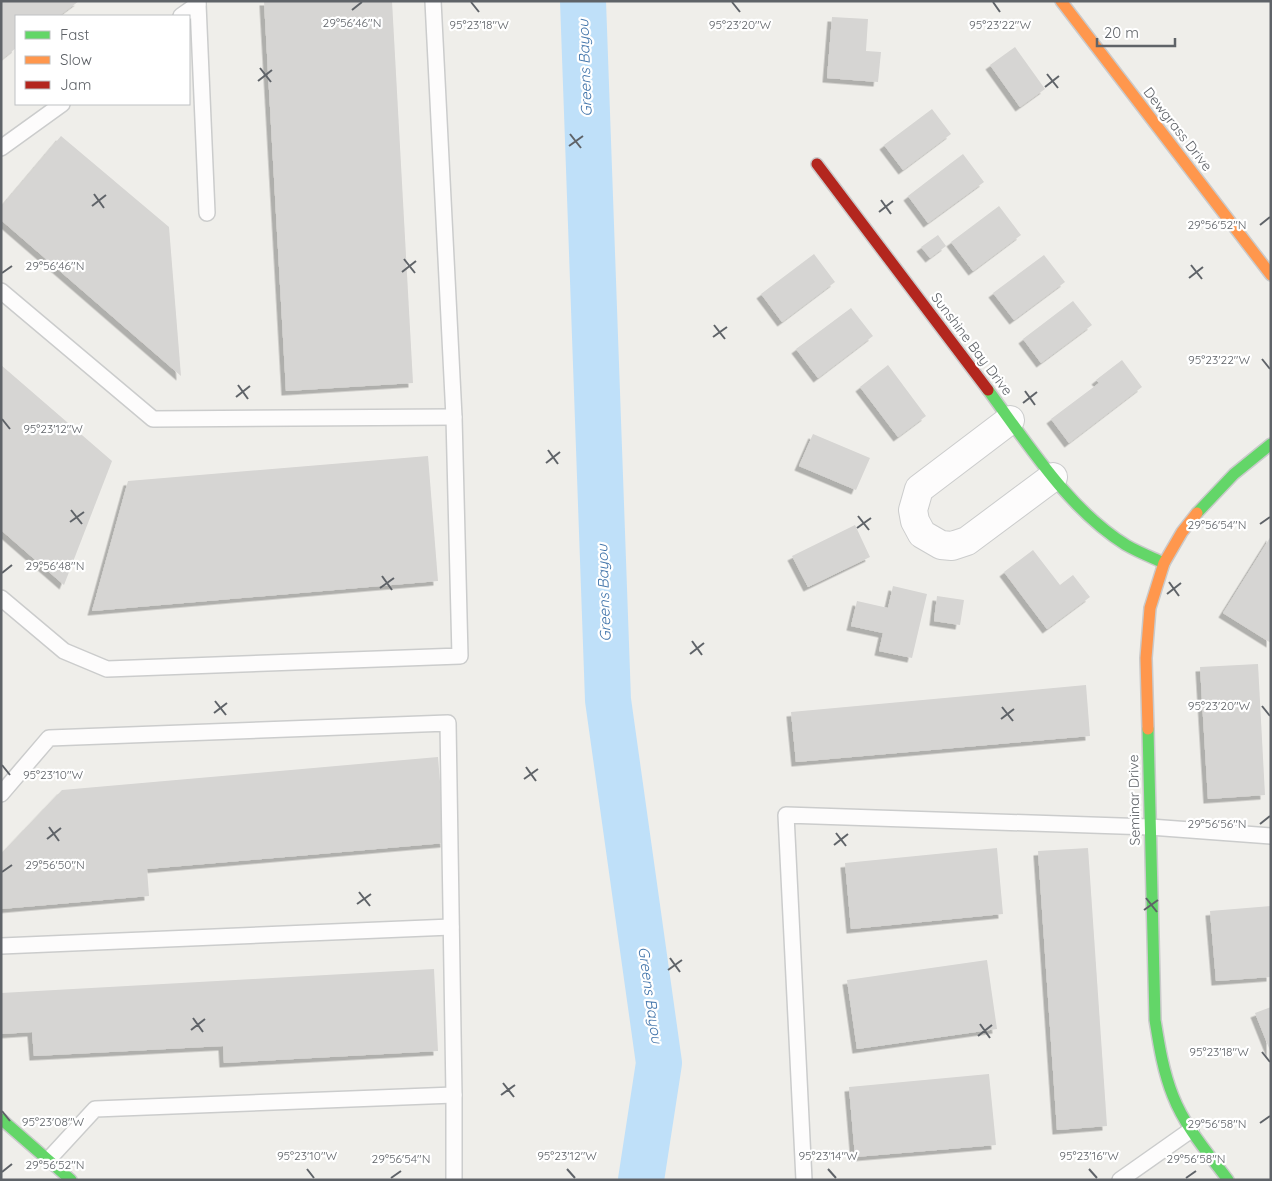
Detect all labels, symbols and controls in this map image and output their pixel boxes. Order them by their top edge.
legend [15,15,190,105]
text: 29°56'46"N [323,15,381,30]
scale bar [1097,15,1174,47]
text: 95°23'18"W [449,17,509,32]
text: 95°23'20"W [709,17,772,32]
text: 95°23'22"W [969,17,1031,32]
water label: Greens Bayou [573,18,596,117]
text: 20 m [1104,23,1139,42]
text: Fast [60,25,89,44]
text: Slow [60,50,92,69]
text: Jam [60,75,91,94]
street label: Dewgrass Drive [1140,83,1216,175]
text: 29°56'52"N [1187,217,1247,232]
text: 29°56'46"N [26,258,84,273]
street label: Sunshine Bay Drive [927,289,1017,399]
text: 95°23'22"W [1188,352,1250,367]
text: 95°23'12"W [23,421,83,436]
text: 29°56'54"N [1188,517,1246,532]
water label: Greens Bayou [592,543,615,642]
text: 29°56'48"N [26,558,84,573]
text: 95°23'20"W [1188,698,1251,713]
street label: Seminar Drive [1124,754,1144,846]
text: 95°23'10"W [23,767,84,782]
text: 29°56'56"N [1188,816,1246,831]
text: 29°56'50"N [25,857,85,872]
water label: Greens Bayou [634,945,667,1046]
text: 95°23'18"W [1189,1044,1249,1059]
text: 95°23'08"W [22,1114,85,1129]
text: 29°56'58"N [1188,1116,1247,1131]
text: 95°23'10"W [277,1148,338,1163]
text: 95°23'12"W [537,1148,597,1163]
text: 95°23'14"W [798,1148,858,1163]
text: 95°23'16"W [1059,1148,1119,1163]
text: 29°56'54"N [372,1151,430,1166]
text: 29°56'58"N [1167,1151,1226,1166]
text: 29°56'52"N [25,1157,85,1172]

